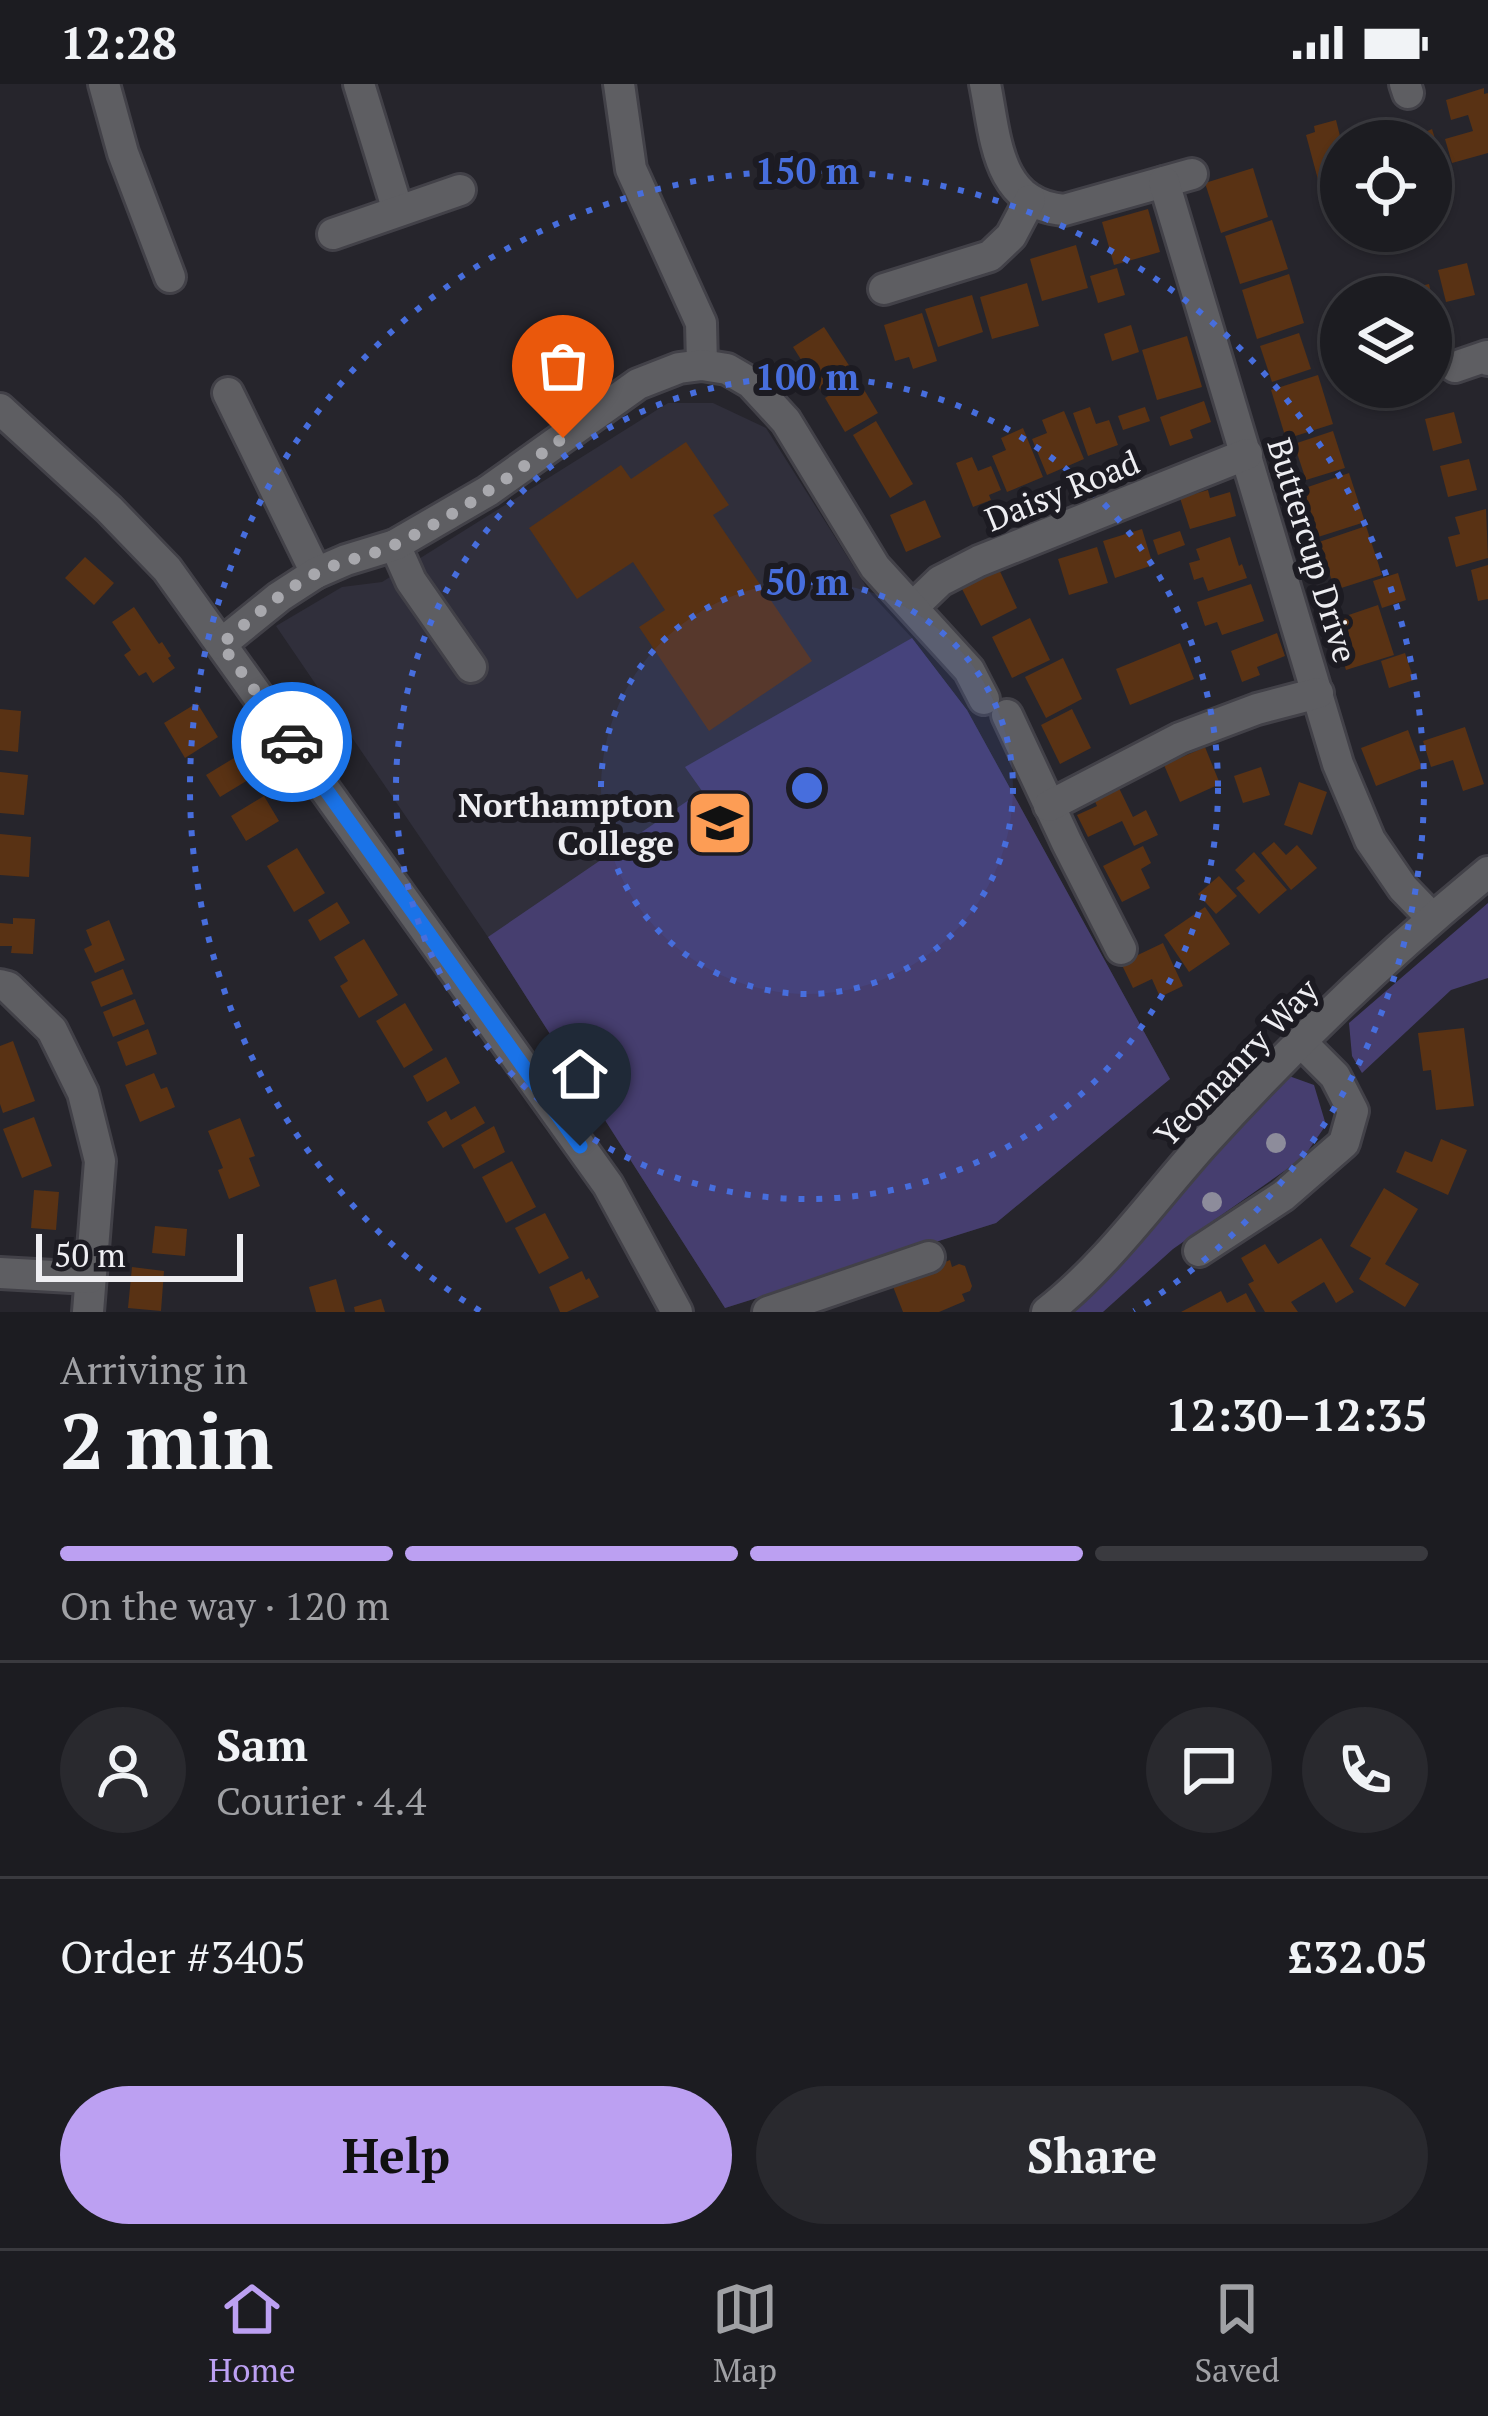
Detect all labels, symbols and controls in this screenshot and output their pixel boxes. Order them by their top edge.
text: 12:28 [60,12,177,72]
map controls [1320,120,1452,408]
button: locate [1320,120,1452,252]
text: 150 m [755,147,859,194]
button: layers [1320,276,1452,408]
pin [512,315,614,438]
icon: bag [530,333,596,399]
text: 100 m [755,353,859,400]
street label: Buttercup Drive [1258,432,1368,668]
street label: Daisy Road [979,440,1145,540]
text: 50 m [765,558,849,605]
courier [232,682,352,802]
icon: car [259,709,325,775]
centre of rings [786,767,828,809]
place label: Northampton College [458,783,674,864]
school or university icon: Northampton College [685,788,755,858]
street label: Yeomanry Way [1145,968,1328,1155]
pin [529,1023,631,1146]
icon: home [547,1041,613,1107]
scale bar [36,1228,243,1281]
text: 50 m [54,1233,126,1276]
text: Arriving in [60,1343,248,1395]
text: 12:30–12:35 [1166,1384,1428,1444]
text: 2 min [60,1388,273,1491]
text: On the way · 120 m [60,1579,390,1631]
button: person [60,1707,186,1833]
button: chat [1146,1707,1272,1833]
button: phone [1302,1707,1428,1833]
text: Sam [216,1714,308,1774]
text: Courier · 4.4 [216,1774,426,1826]
text: Order #3405 [60,1926,306,1986]
text: £32.05 [1288,1926,1428,1986]
button: Help [60,2086,732,2224]
button: Share [756,2086,1428,2224]
tab: Home [208,2276,296,2391]
tab: Map [712,2276,778,2391]
tab: Saved [1194,2276,1280,2391]

